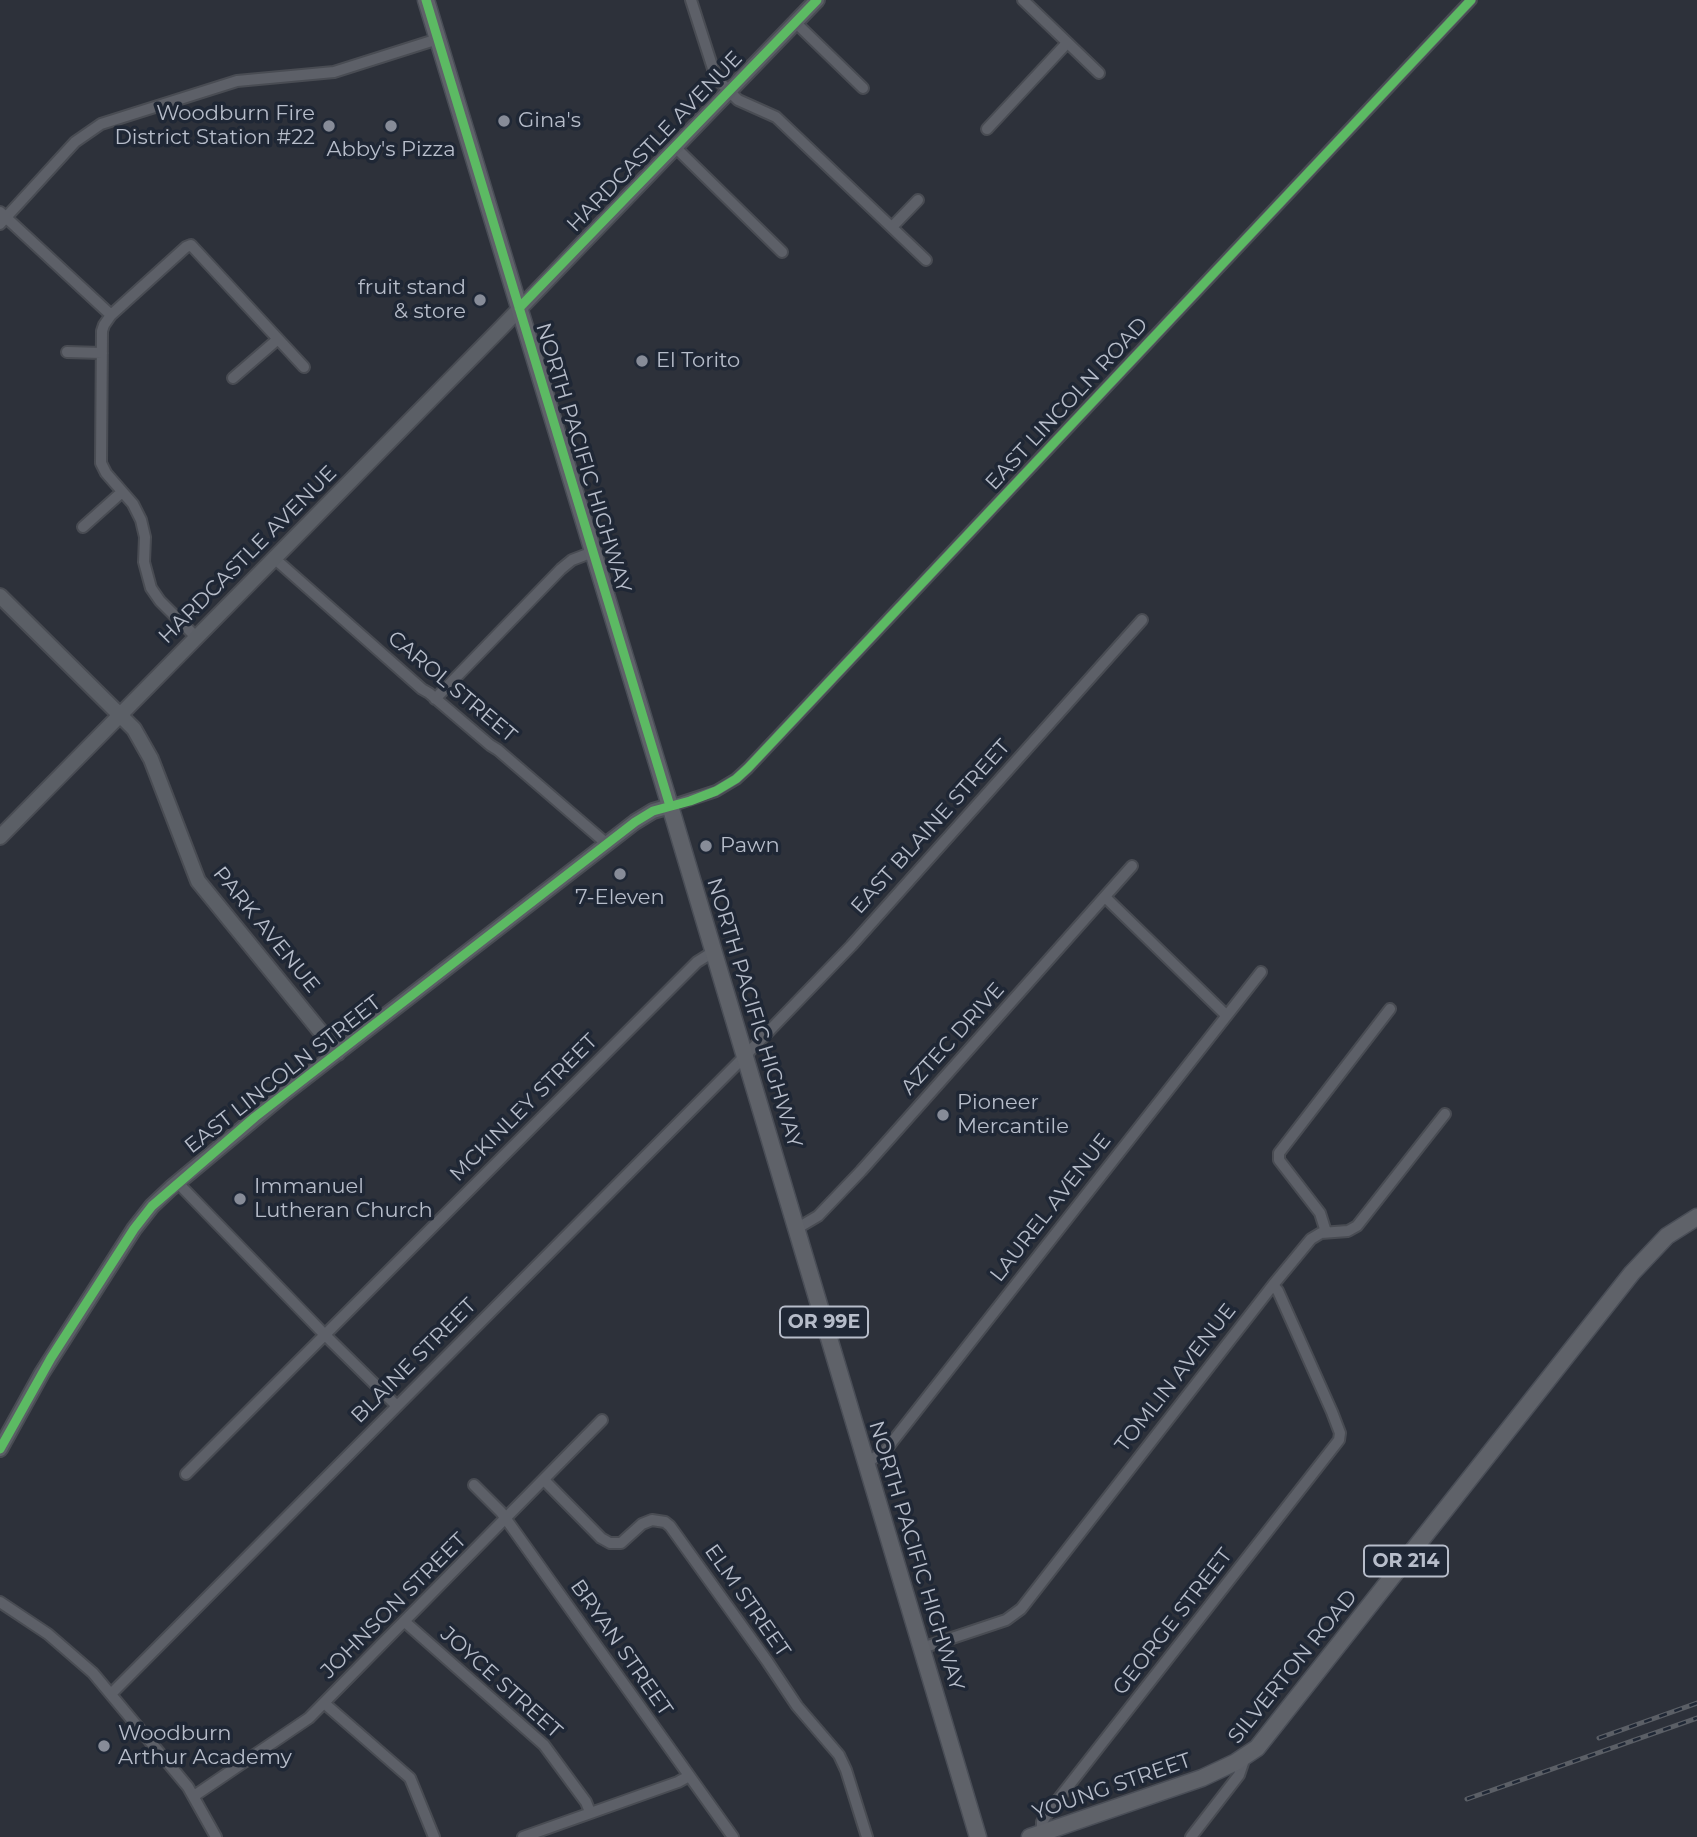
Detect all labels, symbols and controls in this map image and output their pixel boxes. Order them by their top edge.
street label: HARDCASTLE AVENUE [562,46,748,238]
place label: Woodburn Fire District Station #22 [114,101,315,151]
place label: Gina's [518,108,581,134]
marker: Gina's [496,113,512,129]
marker: Woodburn Fire District Station #22 [321,118,337,134]
marker: Abby's Pizza [383,118,399,134]
place label: Abby's Pizza [326,137,456,163]
place label: fruit stand & store [358,275,466,325]
marker: fruit stand & store [472,292,488,308]
street label: EAST LINCOLN ROAD [980,312,1154,496]
street label: NORTH PACIFIC HIGHWAY [530,320,636,596]
place label: El Torito [656,348,740,374]
marker: El Torito [634,353,650,369]
street label: HARDCASTLE AVENUE [154,461,342,649]
street label: CAROL STREET [382,626,522,748]
street label: EAST BLAINE STREET [846,735,1016,919]
place label: Pawn [720,833,780,859]
marker: Pawn [698,838,714,854]
street label: PARK AVENUE [207,862,325,998]
marker: 7-Eleven [612,866,628,882]
street label: NORTH PACIFIC HIGHWAY [701,875,807,1151]
place label: 7-Eleven [575,885,665,911]
street label: AZTEC DRIVE [896,978,1010,1100]
street label: EAST LINCOLN STREET [180,991,386,1159]
street label: MCKINLEY STREET [445,1029,603,1187]
place label: Pioneer Mercantile [957,1090,1069,1140]
marker: Pioneer Mercantile [935,1107,951,1123]
street label: LAUREL AVENUE [985,1129,1117,1287]
place label: Immanuel Lutheran Church [254,1174,433,1224]
marker: Immanuel Lutheran Church [232,1191,248,1207]
street label: BLAINE STREET [346,1293,482,1429]
street label: TOMLIN AVENUE [1110,1299,1242,1457]
road number: OR 99E [780,1306,868,1338]
street label: NORTH PACIFIC HIGHWAY [863,1418,969,1694]
street label: JOHNSON STREET [316,1528,472,1684]
street label: ELM STREET [699,1540,795,1662]
street label: GEORGE STREET [1108,1544,1238,1700]
road number: OR 214 [1364,1546,1448,1576]
street label: BRYAN STREET [565,1575,677,1721]
street label: SILVERTON ROAD [1223,1585,1363,1749]
street label: JOYCE STREET [435,1622,567,1744]
place label: Woodburn Arthur Academy [118,1721,292,1771]
marker: Woodburn Arthur Academy [96,1738,112,1754]
street label: YOUNG STREET [1029,1748,1195,1826]

